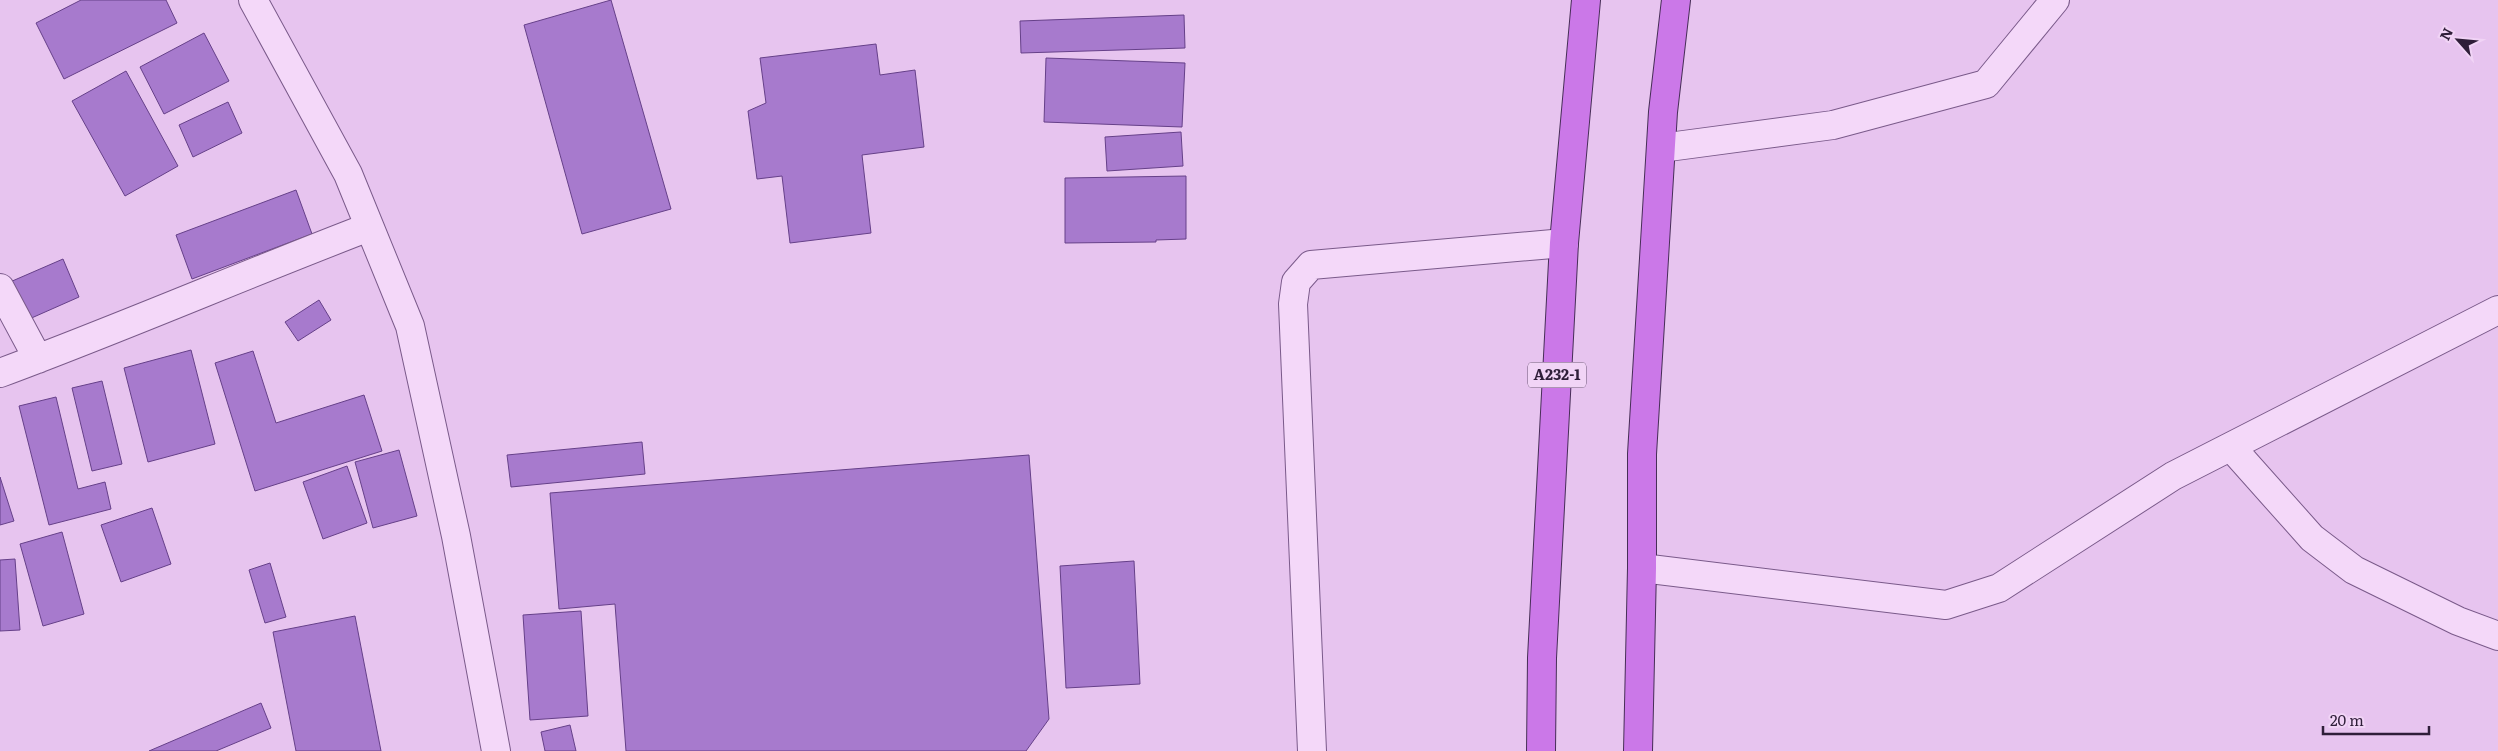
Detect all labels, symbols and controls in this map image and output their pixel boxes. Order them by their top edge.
north arrow [2433,15,2483,65]
text: N [2434,24,2457,43]
road number: A232-1 [1528,362,1586,388]
scale bar [2323,704,2429,736]
text: 20 m [2330,708,2364,731]

